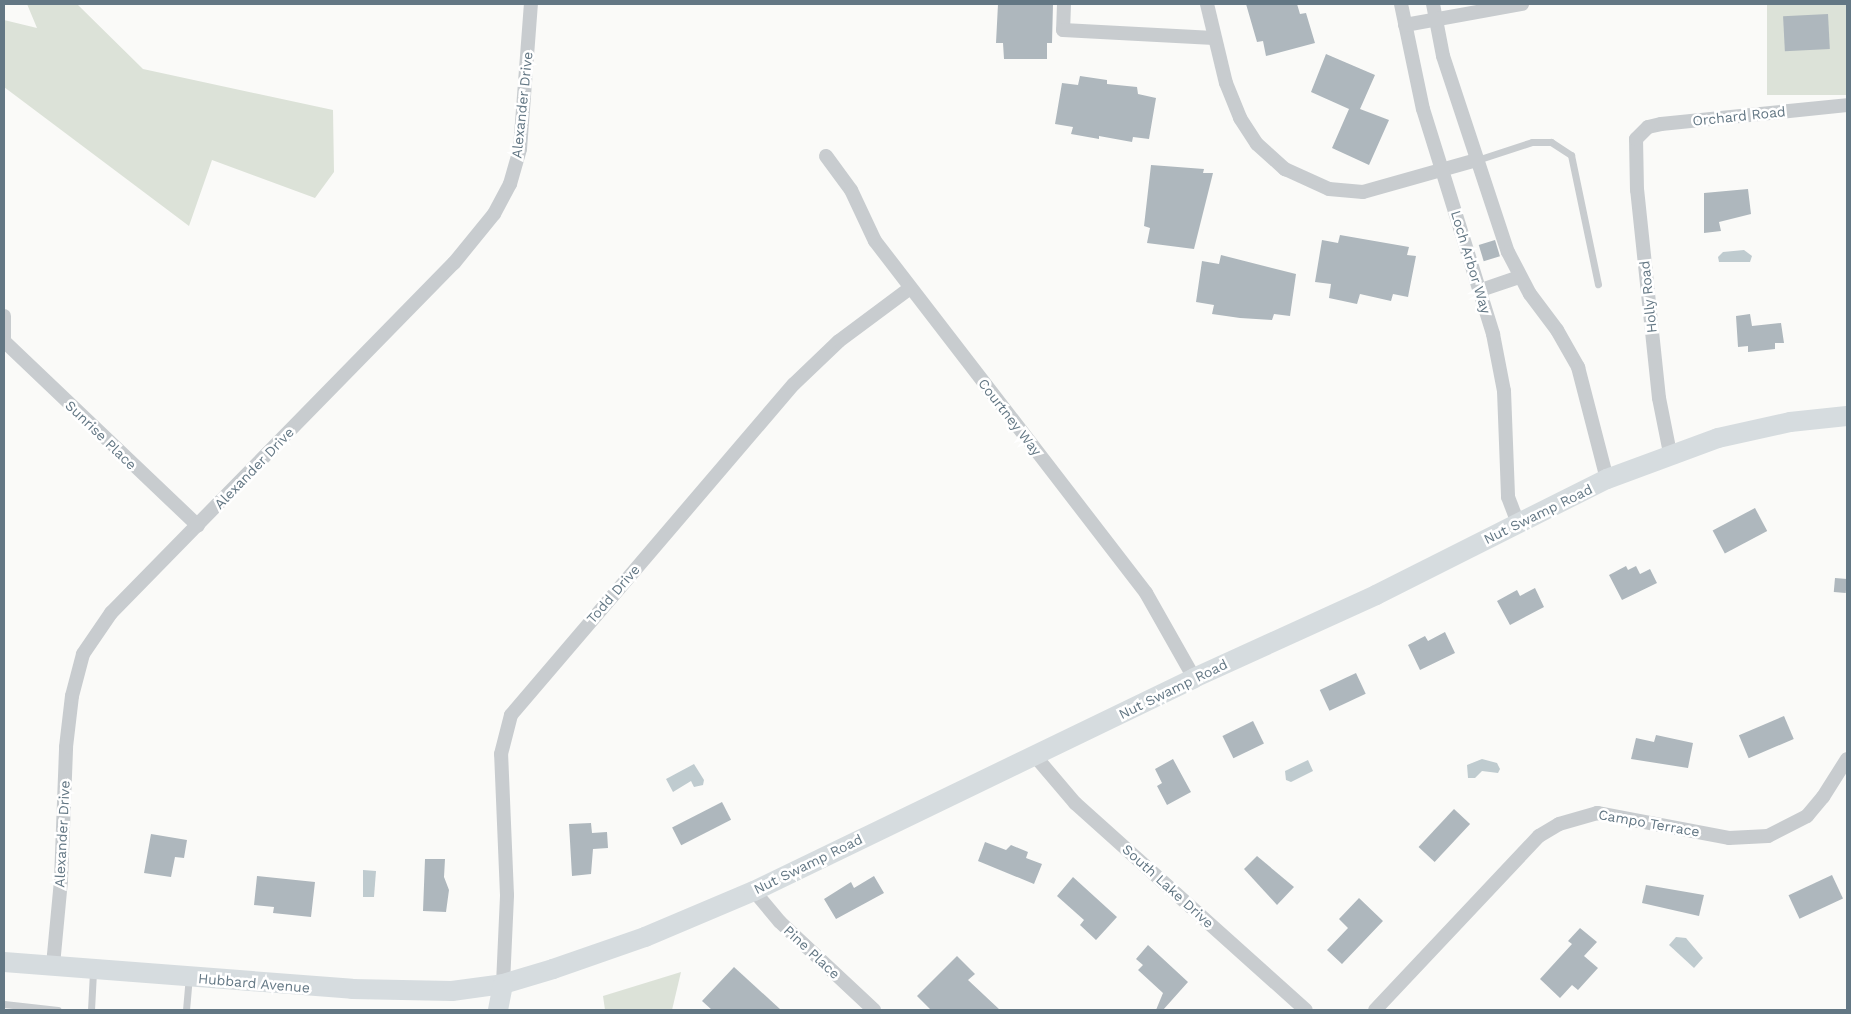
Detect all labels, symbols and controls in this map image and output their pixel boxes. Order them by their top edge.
street label: Alexander Drive [508,51,536,159]
street label: Orchard Road [1692,103,1786,129]
street label: Loch Arbor Way [1447,208,1495,316]
street label: Holly Road [1636,260,1660,334]
street label: Courtney Way [974,375,1046,459]
street label: Sunrise Place [62,397,140,473]
street label: Alexander Drive [211,424,297,512]
street label: Nut Swamp Road [1481,480,1595,548]
street label: Todd Drive [583,561,643,627]
street label: Nut Swamp Road [1116,655,1230,723]
street label: Alexander Drive [51,780,73,888]
street label: Campo Terrace [1597,806,1701,840]
street label: Nut Swamp Road [751,830,865,898]
street label: South Lake Drive [1119,841,1217,931]
street label: Pine Place [781,922,843,982]
street label: Hubbard Avenue [197,970,311,996]

